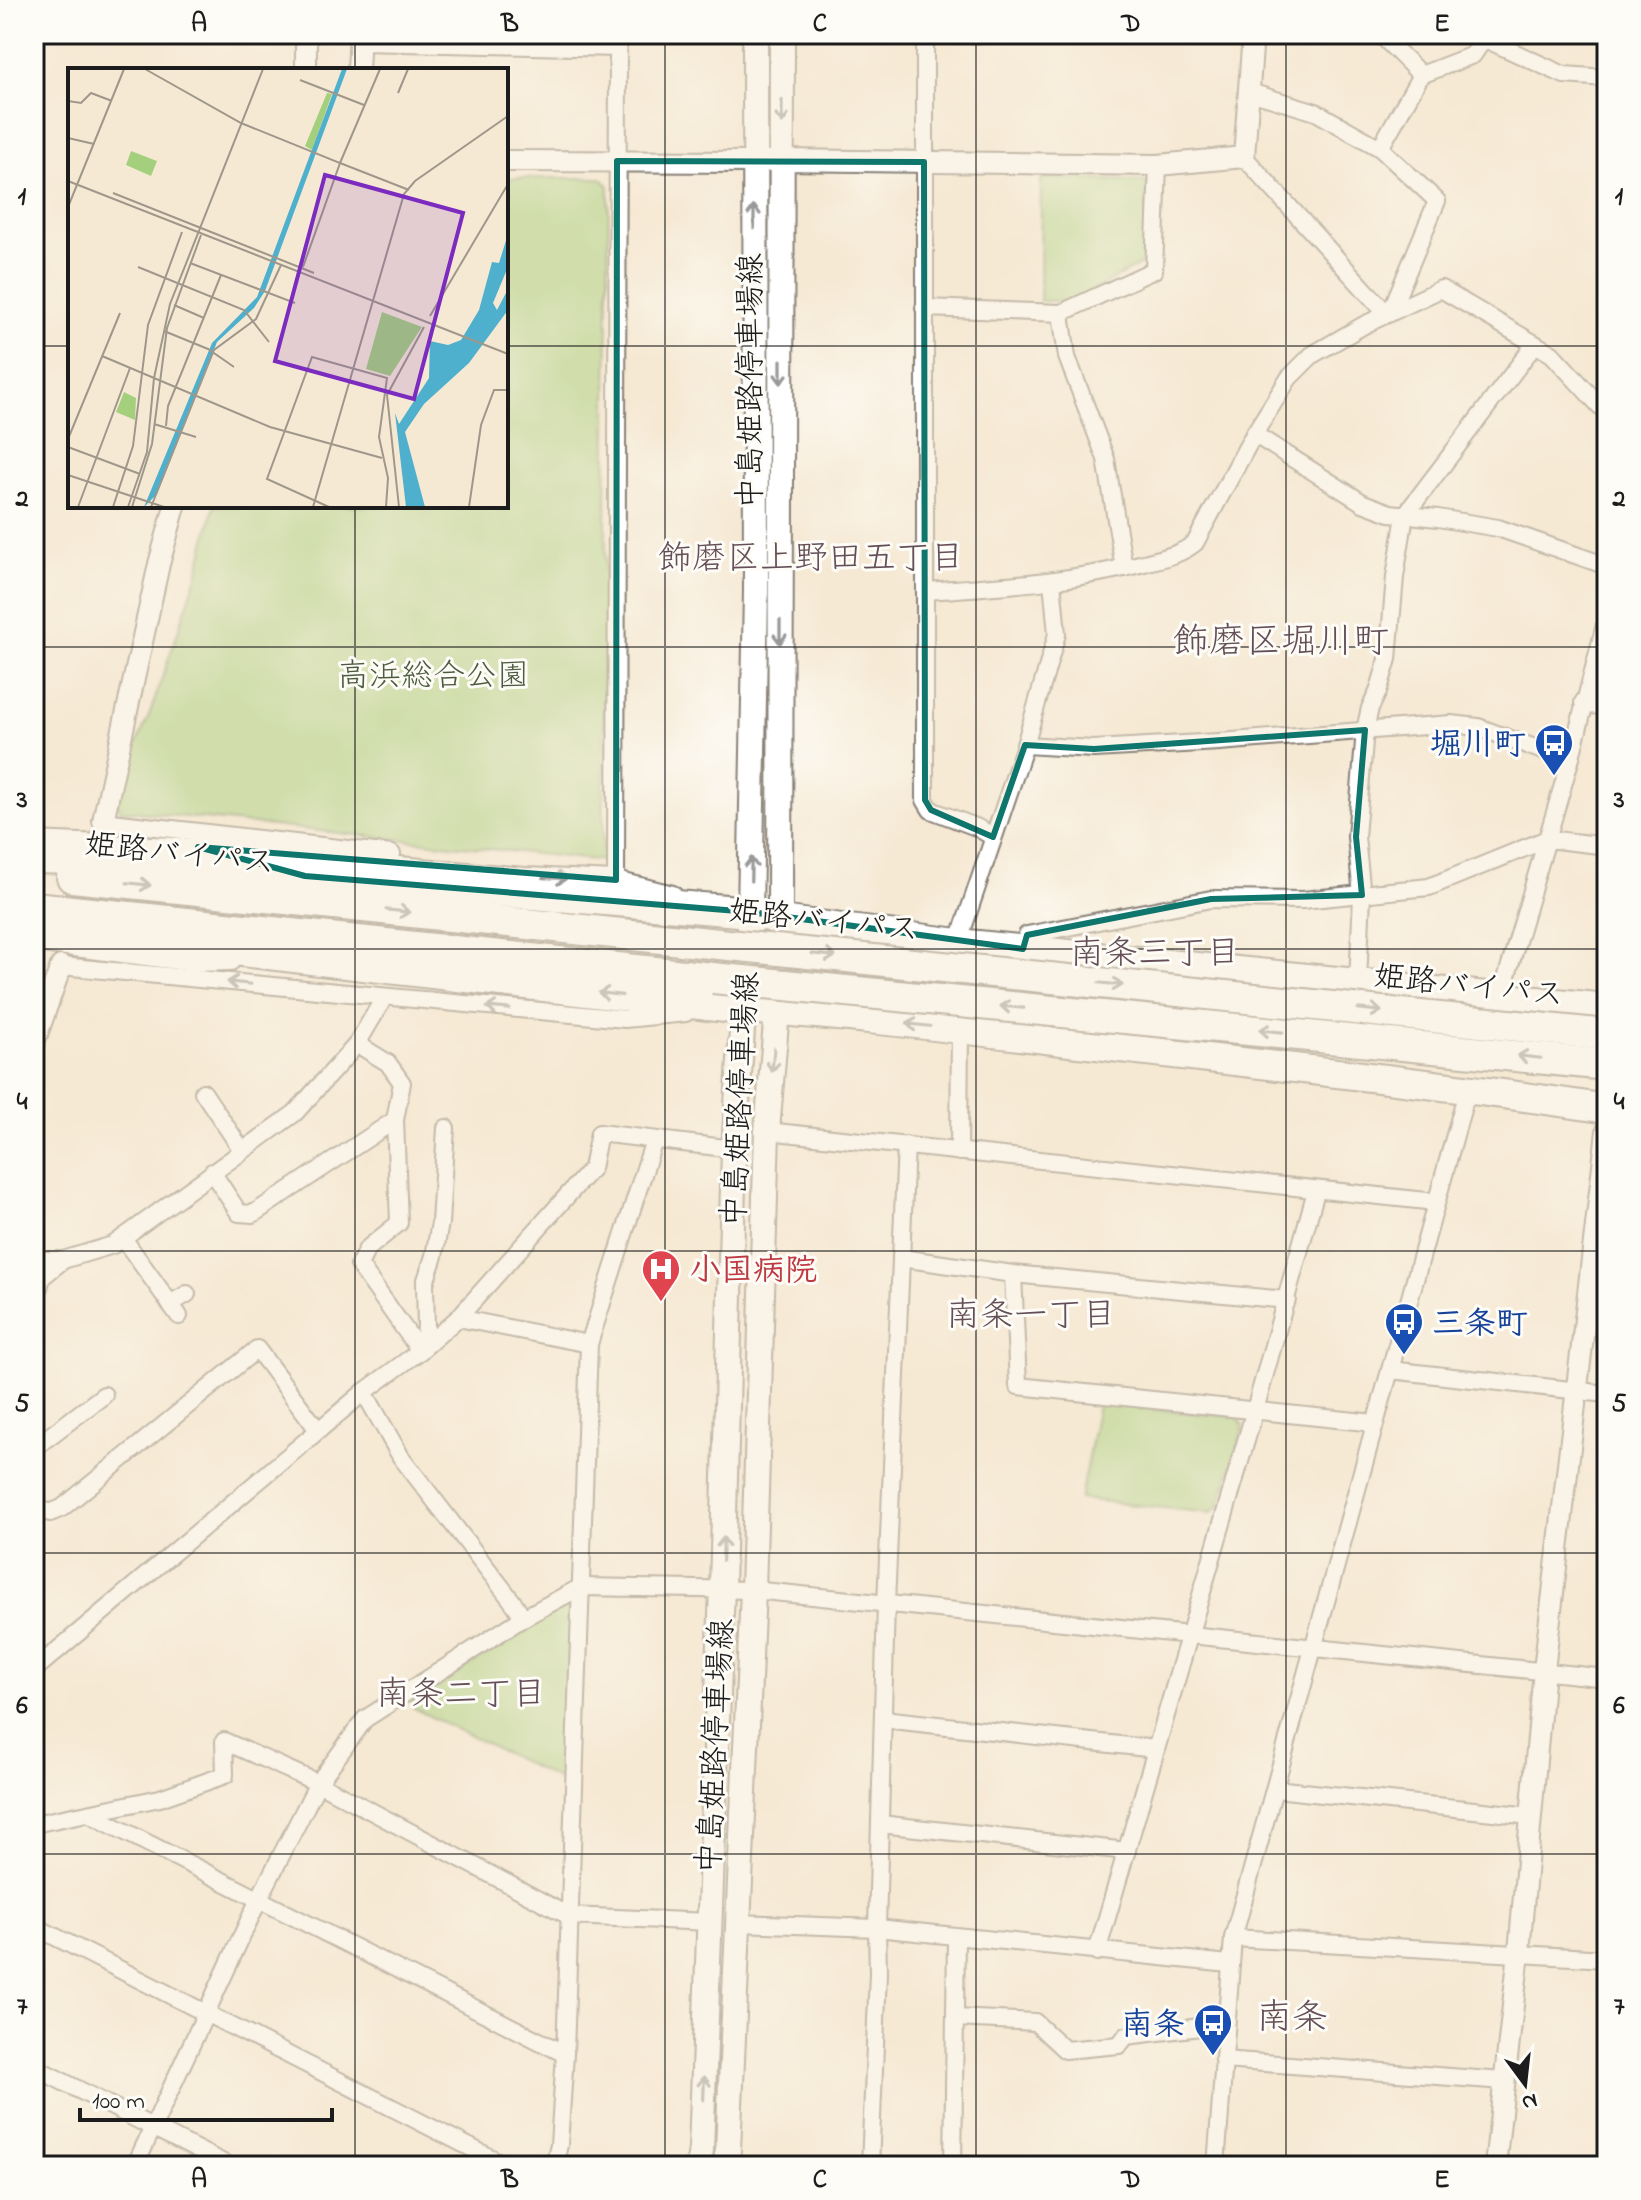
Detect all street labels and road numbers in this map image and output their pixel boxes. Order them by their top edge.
street label: 中島姫路停車場線 [729,253,776,509]
street label: 姫路バイパス [82,822,277,889]
street label: 姫路バイパス [726,889,921,956]
street label: 姫路バイパス [1371,954,1566,1021]
street label: 中島姫路停車場線 [712,970,773,1228]
street label: 中島姫路停車場線 [687,1617,748,1875]

